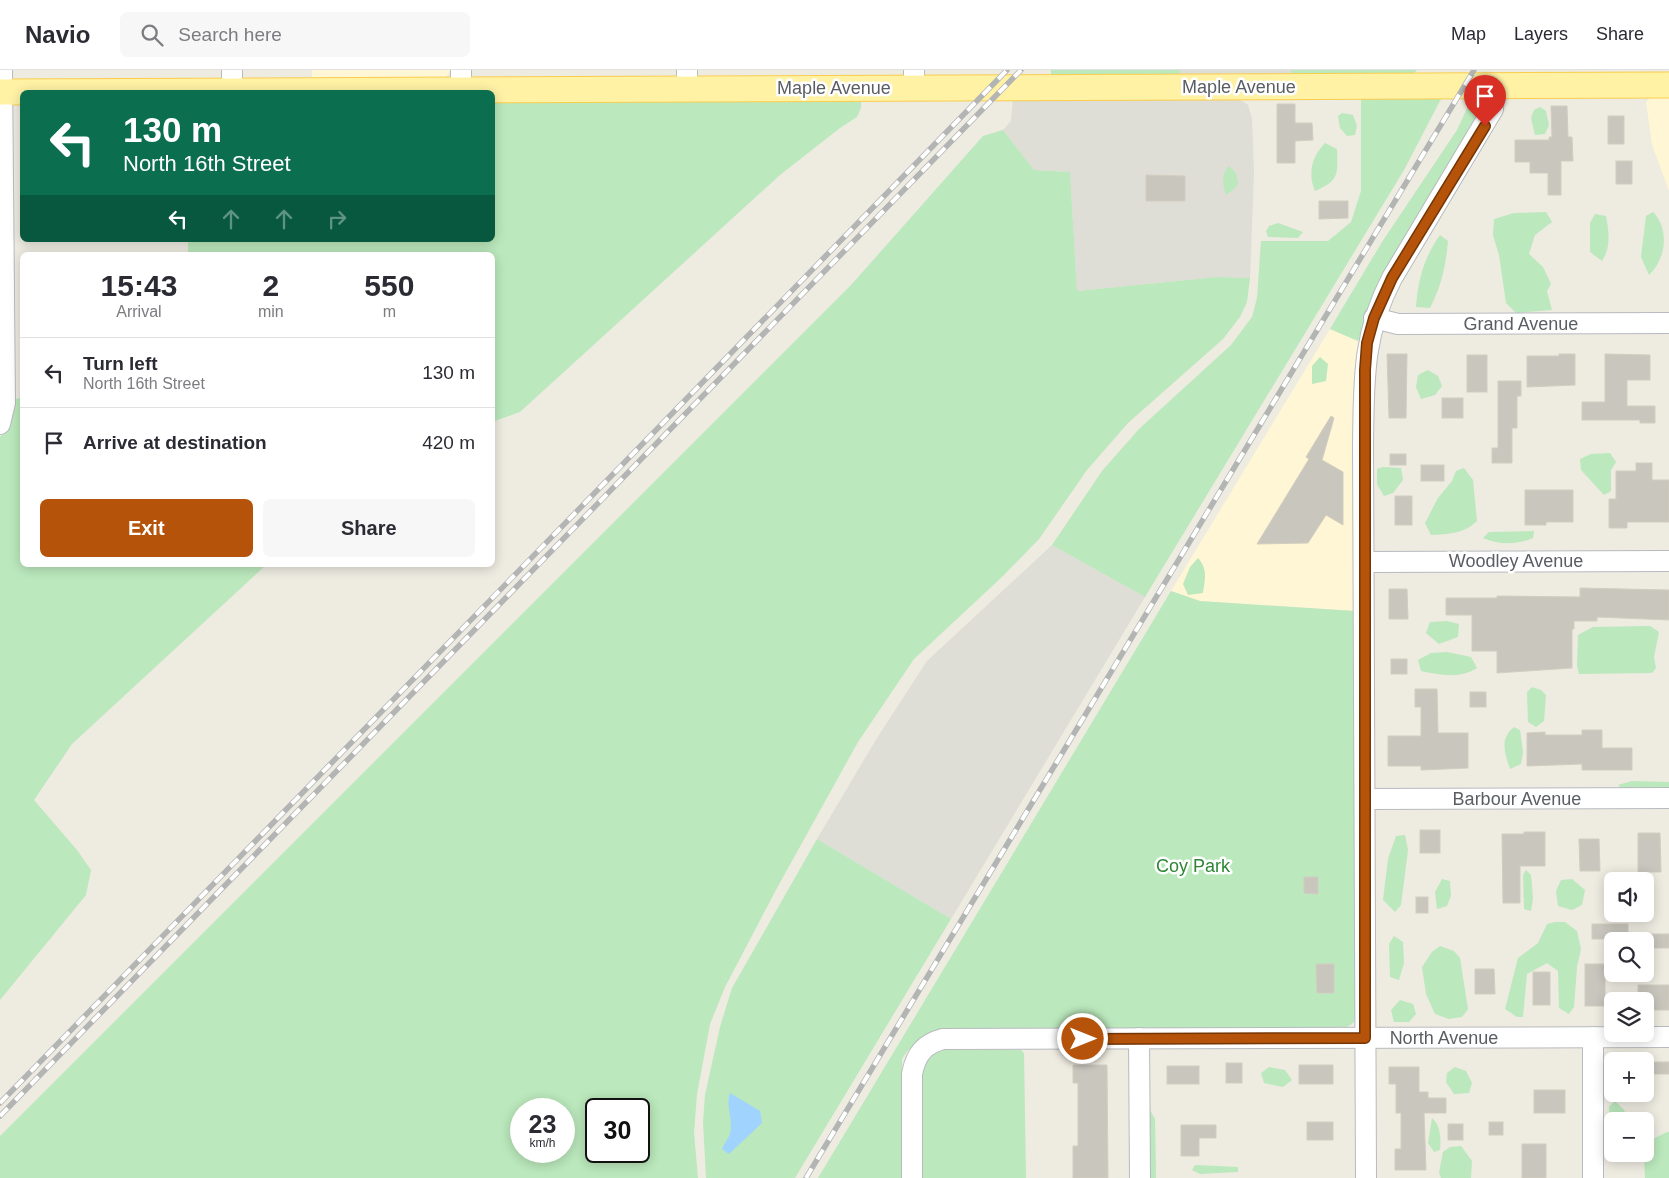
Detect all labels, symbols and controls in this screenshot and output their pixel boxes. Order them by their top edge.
search box [120,12,470,57]
text: Navio [25,21,90,48]
icon: search [138,21,166,49]
text: Search here [178,24,282,45]
text: Map [1451,24,1486,44]
text: Layers [1514,24,1568,44]
text: Share [1596,24,1644,44]
pin [1464,75,1506,126]
street label: Maple Avenue [1182,77,1296,97]
street label: Maple Avenue [777,78,891,98]
icon: arrive [1471,82,1499,110]
icon: left [40,110,105,175]
text: 130 m [123,110,222,149]
text: North 16th Street [123,151,291,176]
icon: left [164,205,192,233]
icon: ahead [217,205,245,233]
icon: ahead [270,205,298,233]
icon: right [323,205,351,233]
text: 15:43 [101,269,177,302]
text: 2 [262,269,279,302]
text: 550 [364,269,414,302]
text: Arrival [116,303,162,320]
text: min [258,303,284,320]
text: m [383,303,396,320]
street label: Grand Avenue [1464,314,1578,334]
text: Turn left [83,353,158,374]
icon: left [40,359,68,387]
text: 130 m [422,362,475,383]
text: North 16th Street [83,375,205,392]
icon: arrive [40,429,68,457]
text: Arrive at destination [83,432,267,453]
text: 420 m [422,432,475,453]
button: Exit [40,499,253,557]
button: Share [263,499,475,557]
street label: Woodley Avenue [1449,551,1583,571]
street label: Barbour Avenue [1453,789,1581,809]
park label: Coy Park [1156,856,1231,876]
map controls [1604,872,1654,1162]
button: sound [1604,872,1654,922]
button: search [1604,932,1654,982]
button: layers [1604,992,1654,1042]
position arrow [1056,1012,1108,1064]
street label: North Avenue [1390,1028,1498,1048]
button: + [1604,1052,1654,1102]
speed limit sign: 30 [585,1098,650,1163]
text: 23 [529,1110,556,1138]
button: − [1604,1112,1654,1162]
text: km/h [529,1136,556,1150]

